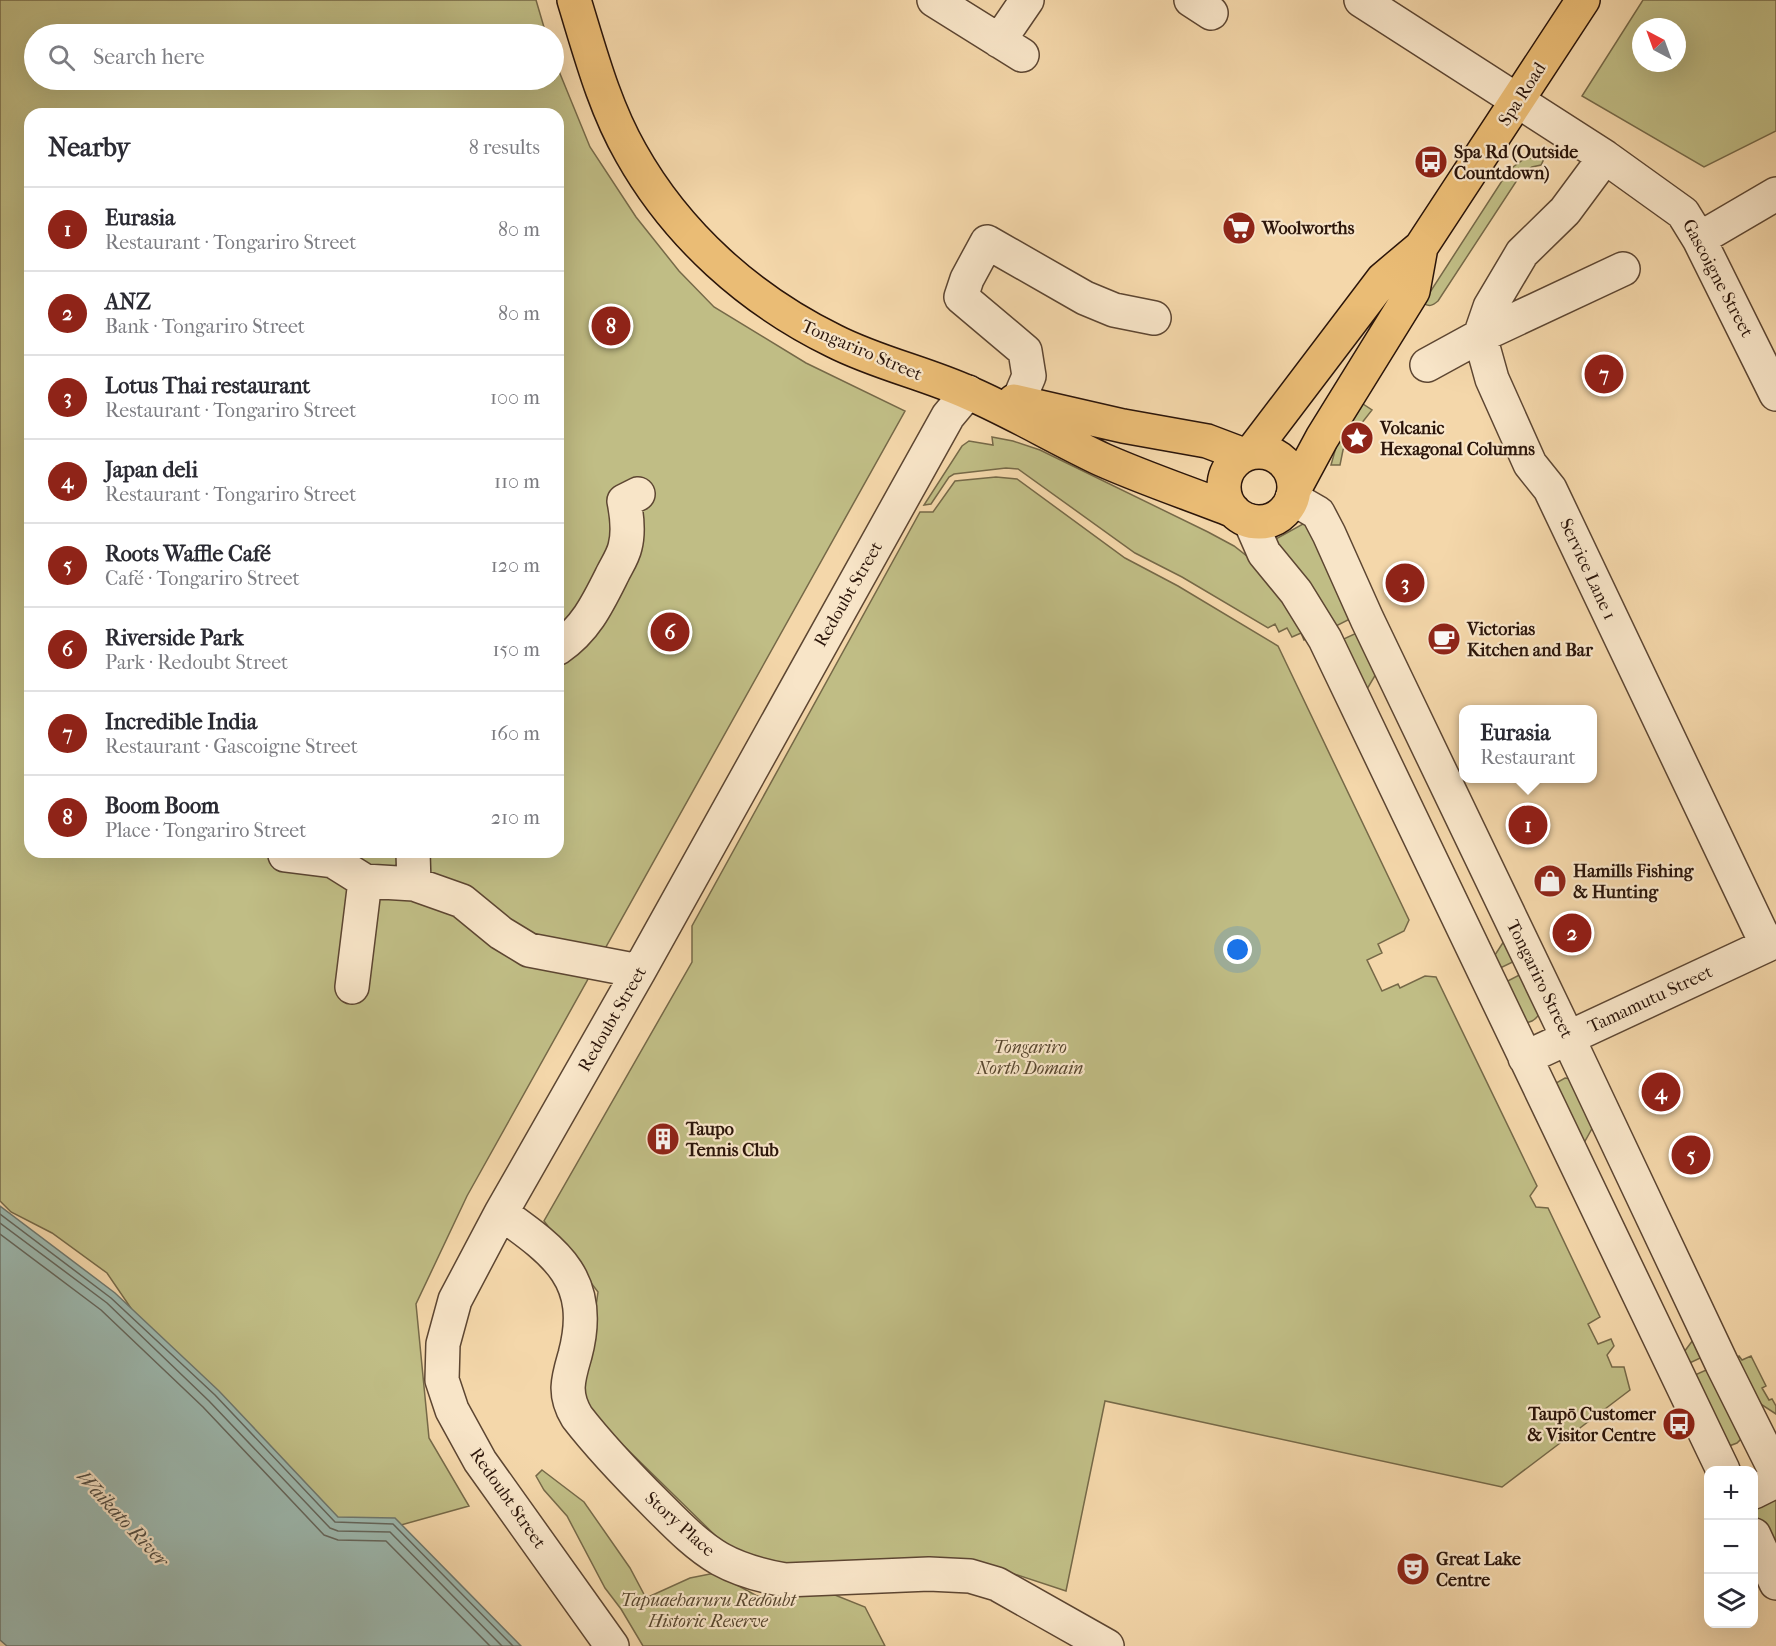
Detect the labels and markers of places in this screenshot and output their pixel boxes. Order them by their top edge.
place label: Spa Rd (Outside Countdown) [1454,142,1578,184]
bus stop icon: Spa Rd (Outside Countdown) [1413,144,1449,180]
supermarket icon: Woolworths [1221,210,1257,246]
place label: Woolworths [1261,218,1355,239]
pin: 8 [592,304,630,348]
pin: 7 [1584,352,1624,397]
place label: Volcanic Hexagonal Columns [1379,418,1535,460]
place icon: Volcanic Hexagonal Columns [1339,420,1375,456]
pin: 3 [1386,560,1424,606]
pin: 6 [650,610,690,654]
place label: Victorias Kitchen and Bar [1466,619,1593,661]
cafe icon: Victorias Kitchen and Bar [1426,621,1462,657]
pin: 1 [1508,802,1547,848]
place label: Hamills Fishing & Hunting [1573,861,1695,903]
shop icon: Hamills Fishing & Hunting [1532,863,1568,899]
pin: 2 [1552,910,1592,956]
pin: 4 [1642,1070,1680,1114]
place label: Taupo Tennis Club [685,1119,779,1161]
building icon: Taupo Tennis Club [645,1121,681,1157]
pin: 5 [1672,1132,1710,1178]
place label: Taupō Customer & Visitor Centre [1527,1404,1656,1446]
bus stop icon: Taupō Customer & Visitor Centre [1661,1406,1697,1442]
place label: Great Lake Centre [1436,1549,1521,1591]
theatre icon: Great Lake Centre [1395,1551,1431,1587]

